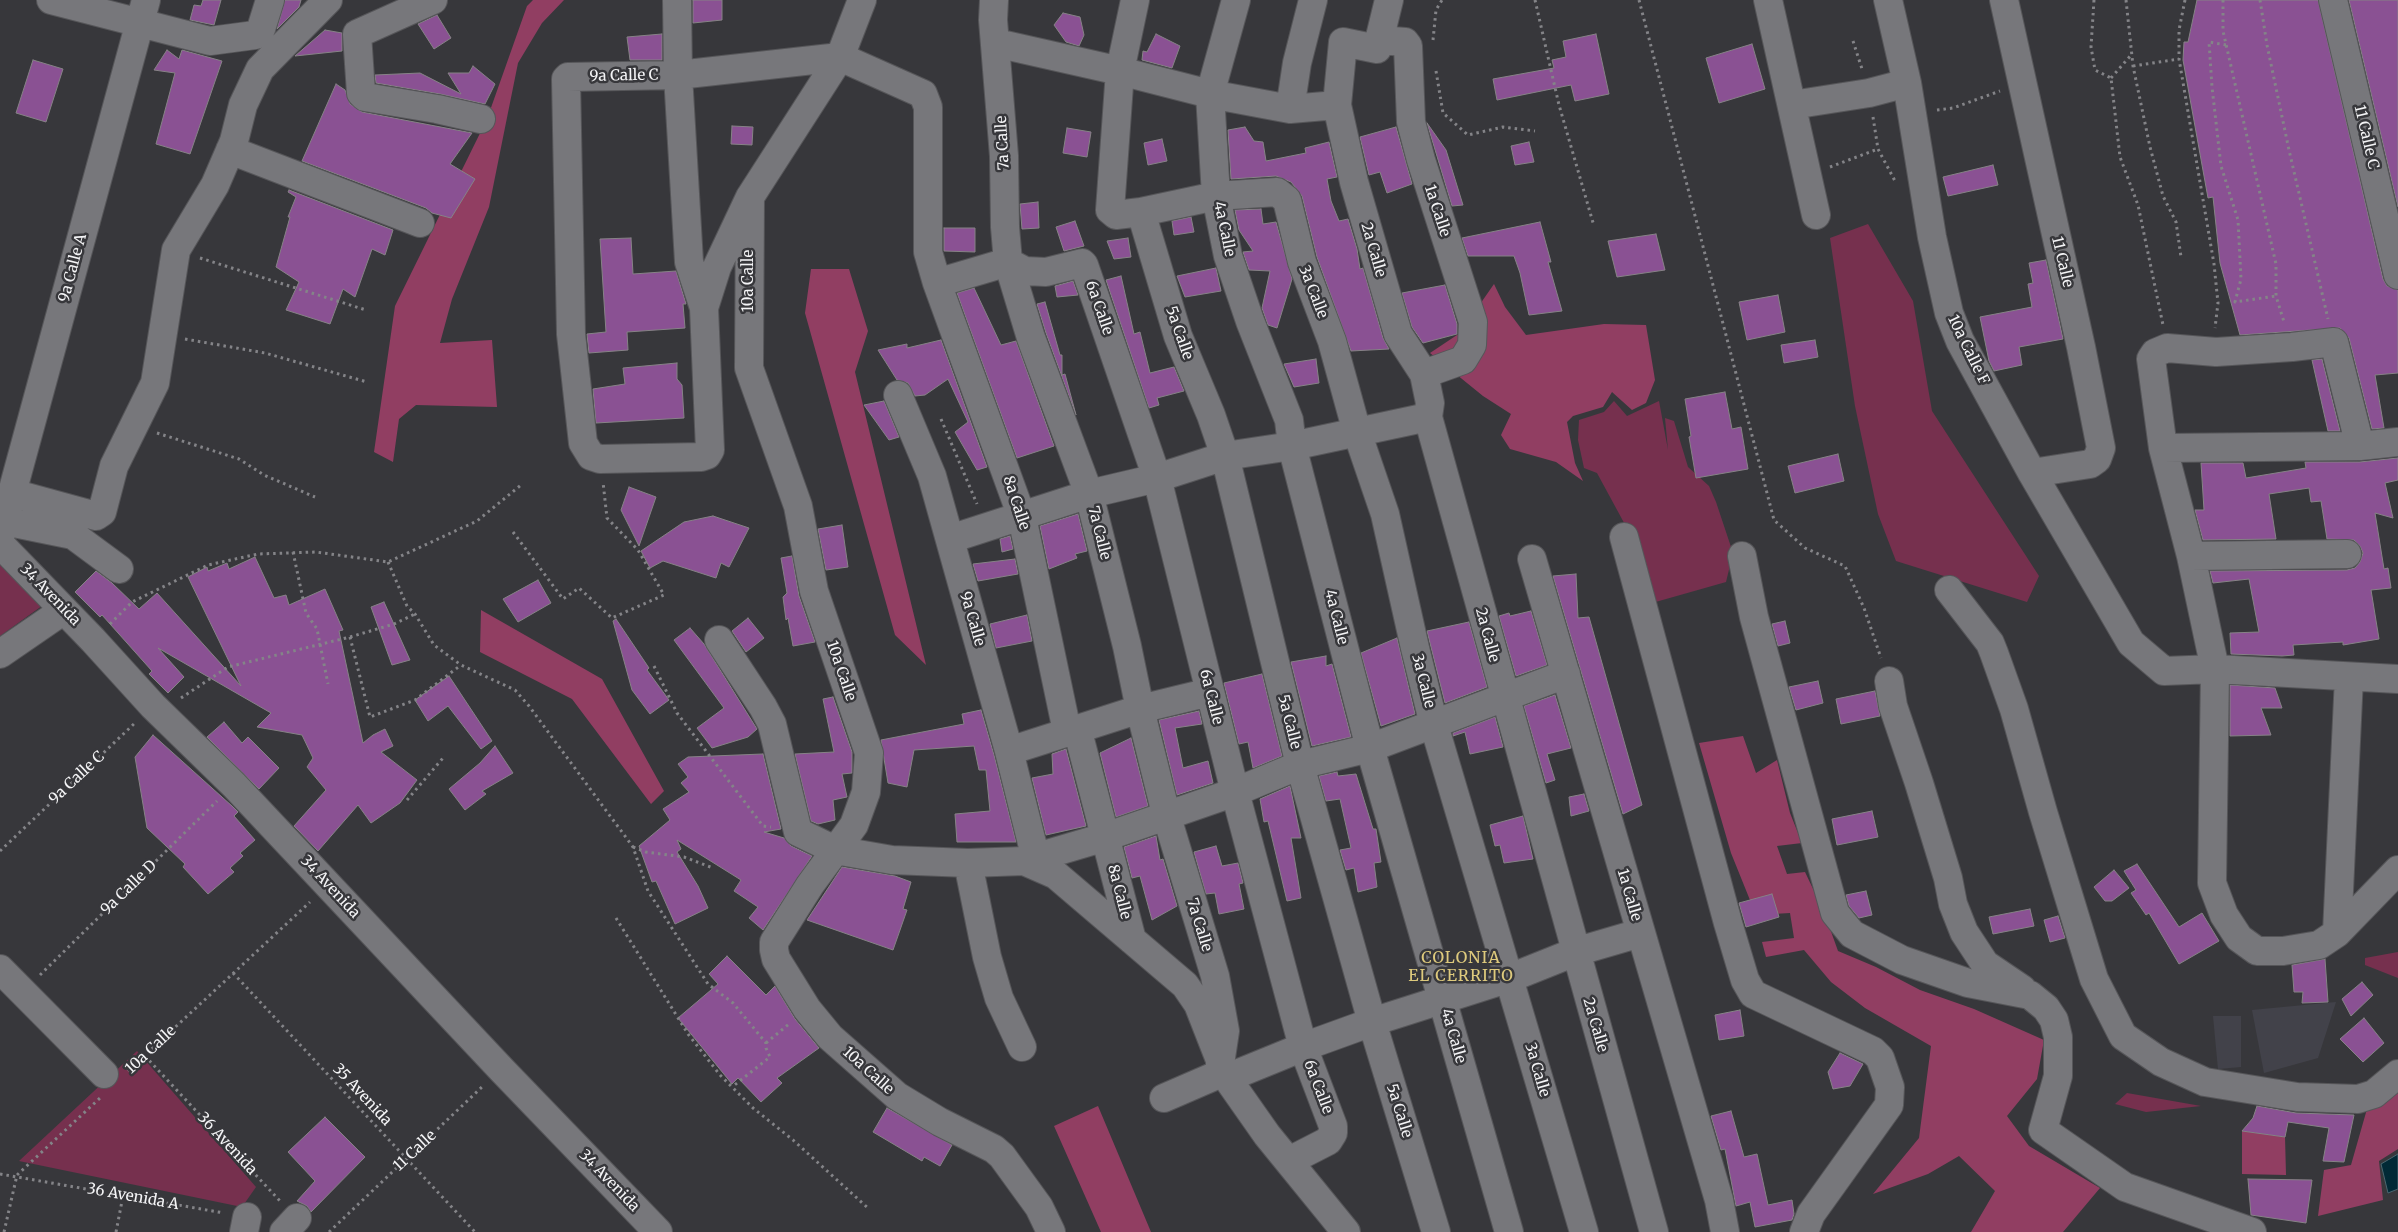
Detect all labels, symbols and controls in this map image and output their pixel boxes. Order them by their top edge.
street label: 9a Calle C [589,66,659,86]
street label: 11 Calle C [2350,103,2382,171]
street label: 7a Calle [993,115,1013,171]
street label: 1a Calle [1420,183,1454,239]
street label: 4a Calle [1209,200,1239,258]
street label: 2a Calle [1357,221,1389,279]
street label: 9a Calle A [55,232,91,304]
street label: 11 Calle [2047,235,2077,289]
street label: 10a Calle [740,250,758,312]
street label: 3a Calle [1295,263,1331,321]
street label: 6a Calle [1081,279,1117,337]
street label: 5a Calle [1161,304,1197,362]
street label: 10a Calle F [1943,312,1993,388]
street label: 8a Calle [999,474,1033,532]
street label: 7a Calle [1084,504,1114,562]
street label: 34 Avenida [16,560,84,630]
street label: 4a Calle [1320,588,1352,646]
street label: 9a Calle [956,590,988,648]
street label: 2a Calle [1471,606,1503,664]
street label: 10a Calle [822,638,860,704]
street label: 3a Calle [1408,652,1438,710]
street label: 6a Calle [1195,668,1227,726]
street label: 5a Calle [1274,693,1304,751]
street label: 9a Calle C [46,748,108,808]
street label: 34 Avenida [296,852,364,922]
street label: 9a Calle D [97,857,161,919]
street label: 8a Calle [1104,863,1134,921]
street label: 1a Calle [1613,867,1645,923]
street label: 7a Calle [1182,896,1216,954]
district label: COLONIA EL CERRITO [1407,948,1515,986]
street label: 2a Calle [1579,996,1611,1054]
street label: 4a Calle [1437,1006,1469,1066]
street label: 10a Calle [122,1022,180,1078]
street label: 3a Calle [1521,1041,1553,1099]
street label: 10a Calle [839,1043,897,1099]
street label: 6a Calle [1300,1058,1336,1116]
street label: 35 Avenida [329,1060,395,1130]
street label: 5a Calle [1382,1082,1416,1140]
street label: 36 Avenida [194,1109,260,1179]
street label: 11 Calle [390,1127,440,1175]
street label: 34 Avenida [575,1146,643,1216]
street label: 36 Avenida A [86,1180,180,1214]

